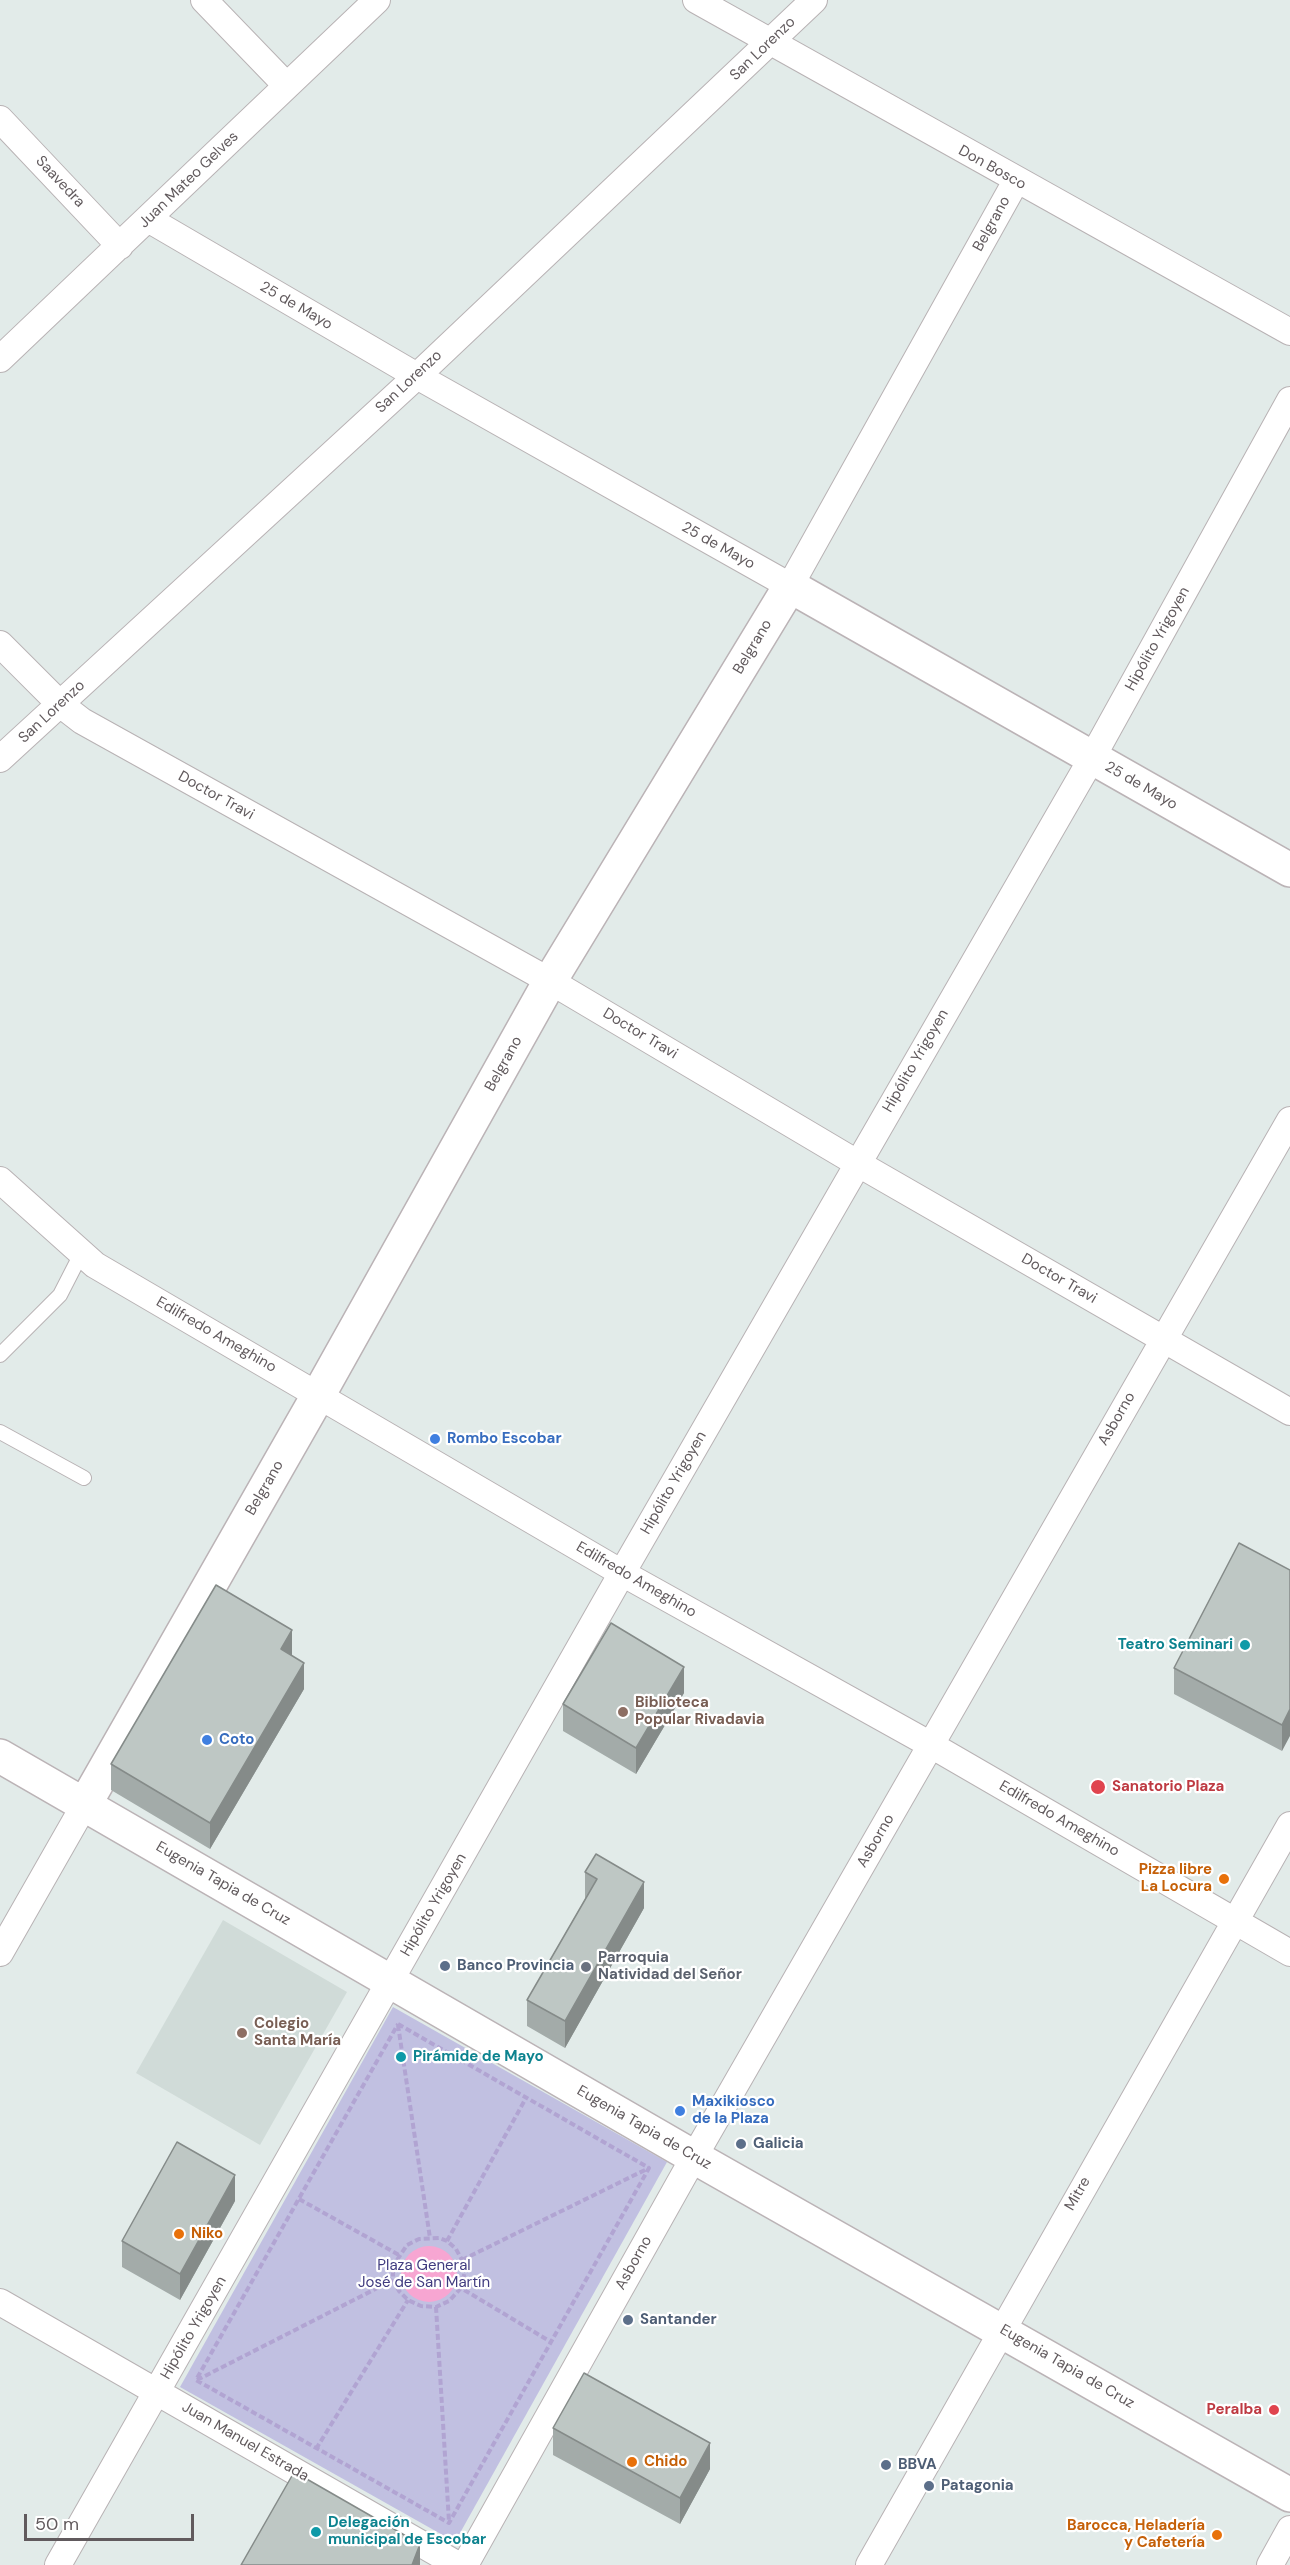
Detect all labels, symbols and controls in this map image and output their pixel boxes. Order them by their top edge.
street label: San Lorenzo [726,13,800,85]
street label: Juan Mateo Gelves [136,128,242,232]
street label: Don Bosco [955,142,1029,194]
street label: Saavedra [32,152,88,212]
street label: Belgrano [969,193,1015,255]
street label: 25 de Mayo [257,278,335,334]
street label: San Lorenzo [372,347,446,417]
street label: 25 de Mayo [678,519,758,573]
street label: Hipólito Yrigoyen [1122,584,1194,694]
street label: Belgrano [730,616,776,678]
street label: San Lorenzo [15,677,89,747]
street label: 25 de Mayo [1102,758,1180,814]
street label: Doctor Travi [175,768,257,824]
street label: Doctor Travi [599,1005,681,1063]
street label: Hipólito Yrigoyen [879,1006,953,1116]
street label: Belgrano [481,1033,527,1095]
street label: Doctor Travi [1018,1250,1100,1308]
street label: Edilfredo Ameghino [153,1293,279,1377]
street label: Asborno [1094,1389,1140,1449]
street label: Hipólito Yrigoyen [637,1428,711,1538]
place label: Rombo Escobar [447,1430,562,1448]
marker: Rombo Escobar [428,1432,442,1446]
street label: Belgrano [242,1457,288,1519]
street label: Edilfredo Ameghino [573,1538,699,1622]
place label: Teatro Seminari [1118,1636,1233,1654]
marker: Teatro Seminari [1238,1638,1252,1652]
place label: Biblioteca Popular Rivadavia [635,1694,765,1729]
marker: Biblioteca Popular Rivadavia [616,1705,630,1719]
place label: Coto [219,1731,254,1749]
marker: Coto [200,1733,214,1747]
street label: Edilfredo Ameghino [996,1777,1122,1861]
marker: Sanatorio Plaza [1089,1778,1107,1796]
place label: Sanatorio Plaza [1112,1778,1224,1796]
street label: Asborno [853,1811,899,1871]
street label: Eugenia Tapia de Cruz [153,1838,293,1930]
street label: Hipólito Yrigoyen [397,1850,471,1960]
place label: Pizza libre La Locura [1139,1861,1212,1896]
marker: Pizza libre La Locura [1217,1872,1231,1886]
place label: Parroquia Natividad del Señor [598,1949,742,1984]
place label: Banco Provincia [457,1957,574,1975]
marker: Banco Provincia [438,1959,452,1973]
marker: Parroquia Natividad del Señor [579,1960,593,1974]
place label: Colegio Santa María [254,2015,341,2050]
marker: Colegio Santa María [235,2026,249,2040]
place label: Pirámide de Mayo [413,2048,544,2066]
marker: Pirámide de Mayo [394,2050,408,2064]
street label: Eugenia Tapia de Cruz [574,2082,714,2174]
place label: Maxikiosco de la Plaza [692,2093,775,2128]
marker: Maxikiosco de la Plaza [673,2104,687,2118]
place label: Galicia [753,2135,804,2153]
marker: Galicia [734,2137,748,2151]
street label: Mitre [1061,2174,1095,2214]
place label: Niko [191,2225,223,2243]
marker: Niko [172,2227,186,2241]
street label: Asborno [612,2233,656,2293]
park label: Plaza General José de San Martín [358,2257,490,2292]
street label: Hipólito Yrigoyen [157,2273,231,2383]
place label: Santander [640,2311,717,2329]
marker: Santander [621,2313,635,2327]
street label: Eugenia Tapia de Cruz [997,2321,1137,2413]
street label: Juan Manuel Estrada [178,2398,312,2486]
place label: Peralba [1207,2401,1262,2419]
marker: Peralba [1267,2403,1281,2417]
place label: Chido [644,2453,687,2471]
marker: Chido [625,2455,639,2469]
place label: BBVA [898,2456,937,2474]
marker: BBVA [879,2458,893,2472]
place label: Patagonia [941,2477,1014,2495]
marker: Patagonia [922,2479,936,2493]
scale bar [27,2502,196,2540]
text: 50 m [35,2512,79,2536]
place label: Delegación municipal de Escobar [328,2514,486,2549]
place label: Barocca, Heladería y Cafetería [1067,2517,1205,2552]
marker: Delegación municipal de Escobar [309,2525,323,2539]
marker: Barocca, Heladería y Cafetería [1210,2528,1224,2542]

